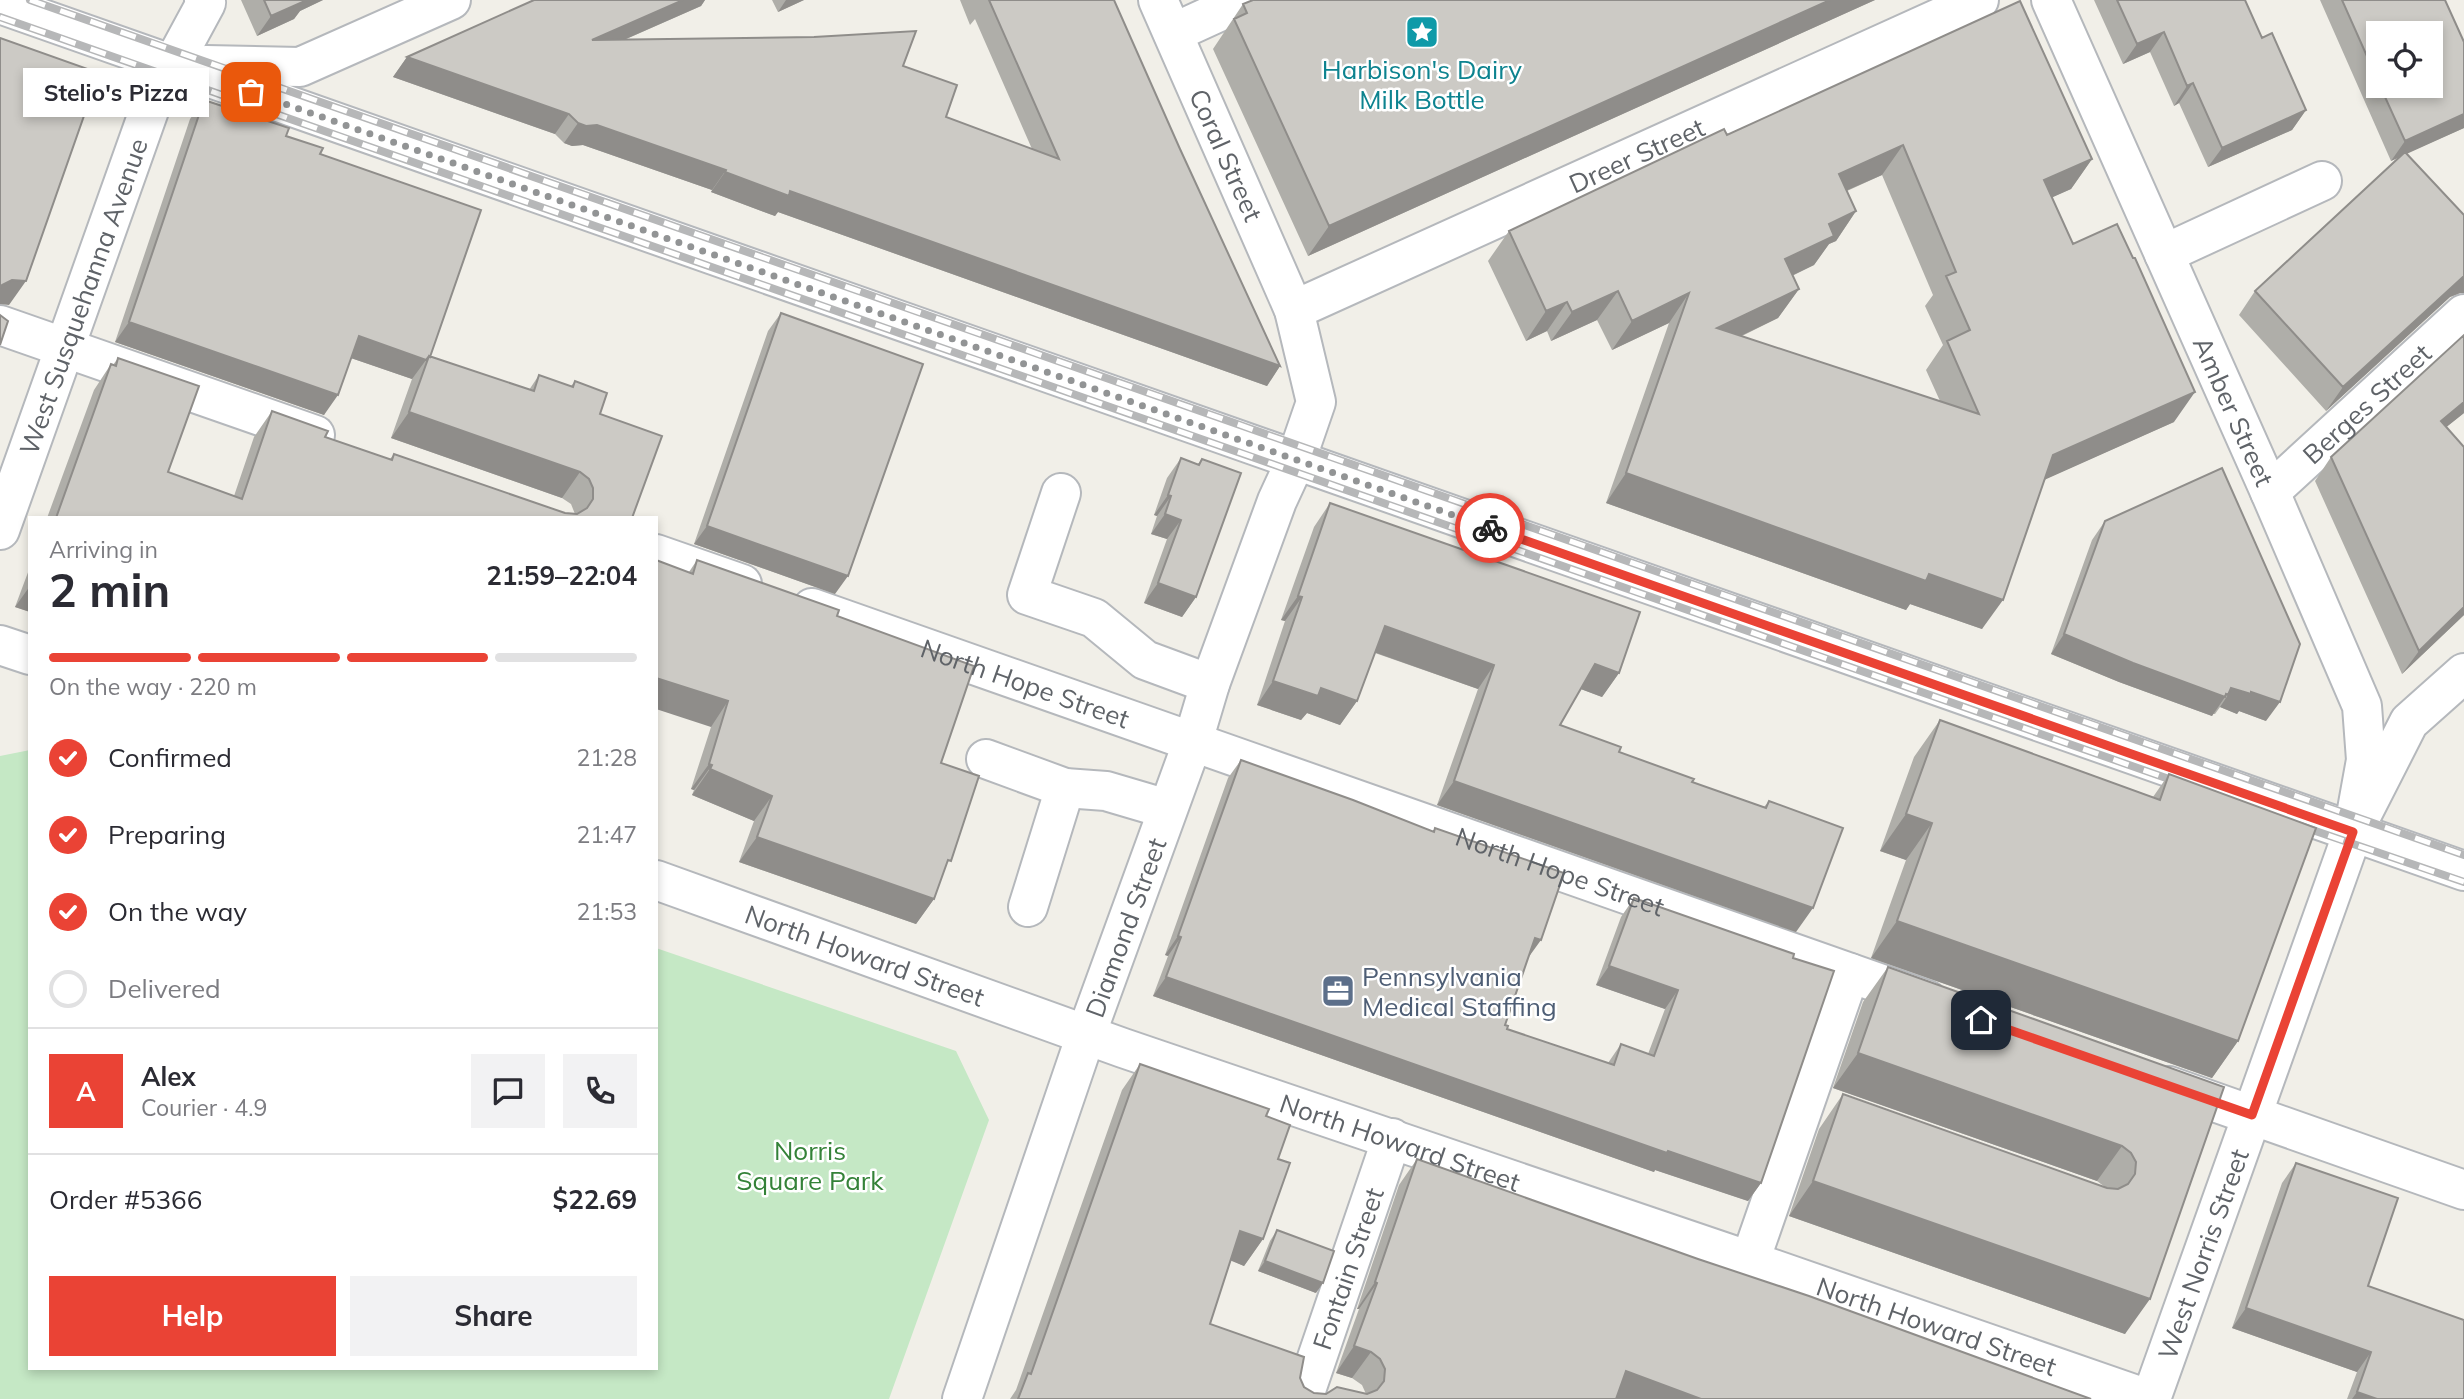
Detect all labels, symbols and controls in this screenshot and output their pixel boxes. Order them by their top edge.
place icon: Harbison's Dairy Milk Bottle [1403,13,1441,51]
map controls [2366,21,2443,98]
button: locate [2366,21,2443,98]
place label: Harbison's Dairy Milk Bottle [1322,53,1522,116]
pin [221,62,281,122]
callout: Stelio's Pizza [23,68,209,116]
icon: bag [232,73,270,111]
text: Stelio's Pizza [44,78,188,107]
street label: Coral Street [1182,84,1270,226]
street label: Dreer Street [1564,110,1710,200]
street label: West Susquehanna Avenue [12,134,154,459]
street label: Amber Street [2186,331,2282,491]
street label: Berges Street [2295,336,2438,471]
courier [1455,493,1525,563]
icon: bike [1471,509,1509,547]
text: Arriving in [49,535,158,564]
text: 21:59–22:04 [486,559,637,592]
text: 2 min [49,561,170,619]
street label: North Hope Street [916,631,1134,735]
text: On the way · 220 m [49,672,257,701]
icon: check [49,739,87,777]
text: Confirmed [108,741,232,774]
text: 21:28 [577,743,637,772]
icon: check [49,816,87,854]
text: Preparing [108,818,226,851]
street label: North Hope Street [1451,819,1669,923]
text: 21:47 [577,820,637,849]
street label: Diamond Street [1077,833,1173,1022]
icon: check [49,893,87,931]
text: On the way [108,895,247,928]
text: 21:53 [577,897,637,926]
street label: North Howard Street [741,897,989,1013]
place label: Pennsylvania Medical Staffing [1362,960,1557,1023]
text: Delivered [108,972,221,1005]
office icon: Pennsylvania Medical Staffing [1319,972,1357,1010]
pin [1951,990,2011,1050]
icon: home [1962,1001,2000,1039]
button: chat [471,1054,545,1128]
button: phone [563,1054,637,1128]
text: Alex [141,1060,196,1093]
text: A [76,1075,96,1108]
street label: North Howard Street [1276,1086,1525,1198]
text: Courier · 4.9 [141,1093,267,1122]
park label: Norris Square Park [736,1134,884,1197]
street label: West Norris Street [2150,1144,2255,1364]
text: Order #5366 [49,1183,202,1216]
text: $22.69 [553,1183,637,1216]
street label: Fontain Street [1305,1183,1390,1354]
street label: North Howard Street [1812,1269,2061,1383]
button: Help [49,1276,336,1356]
button: Share [350,1276,637,1356]

